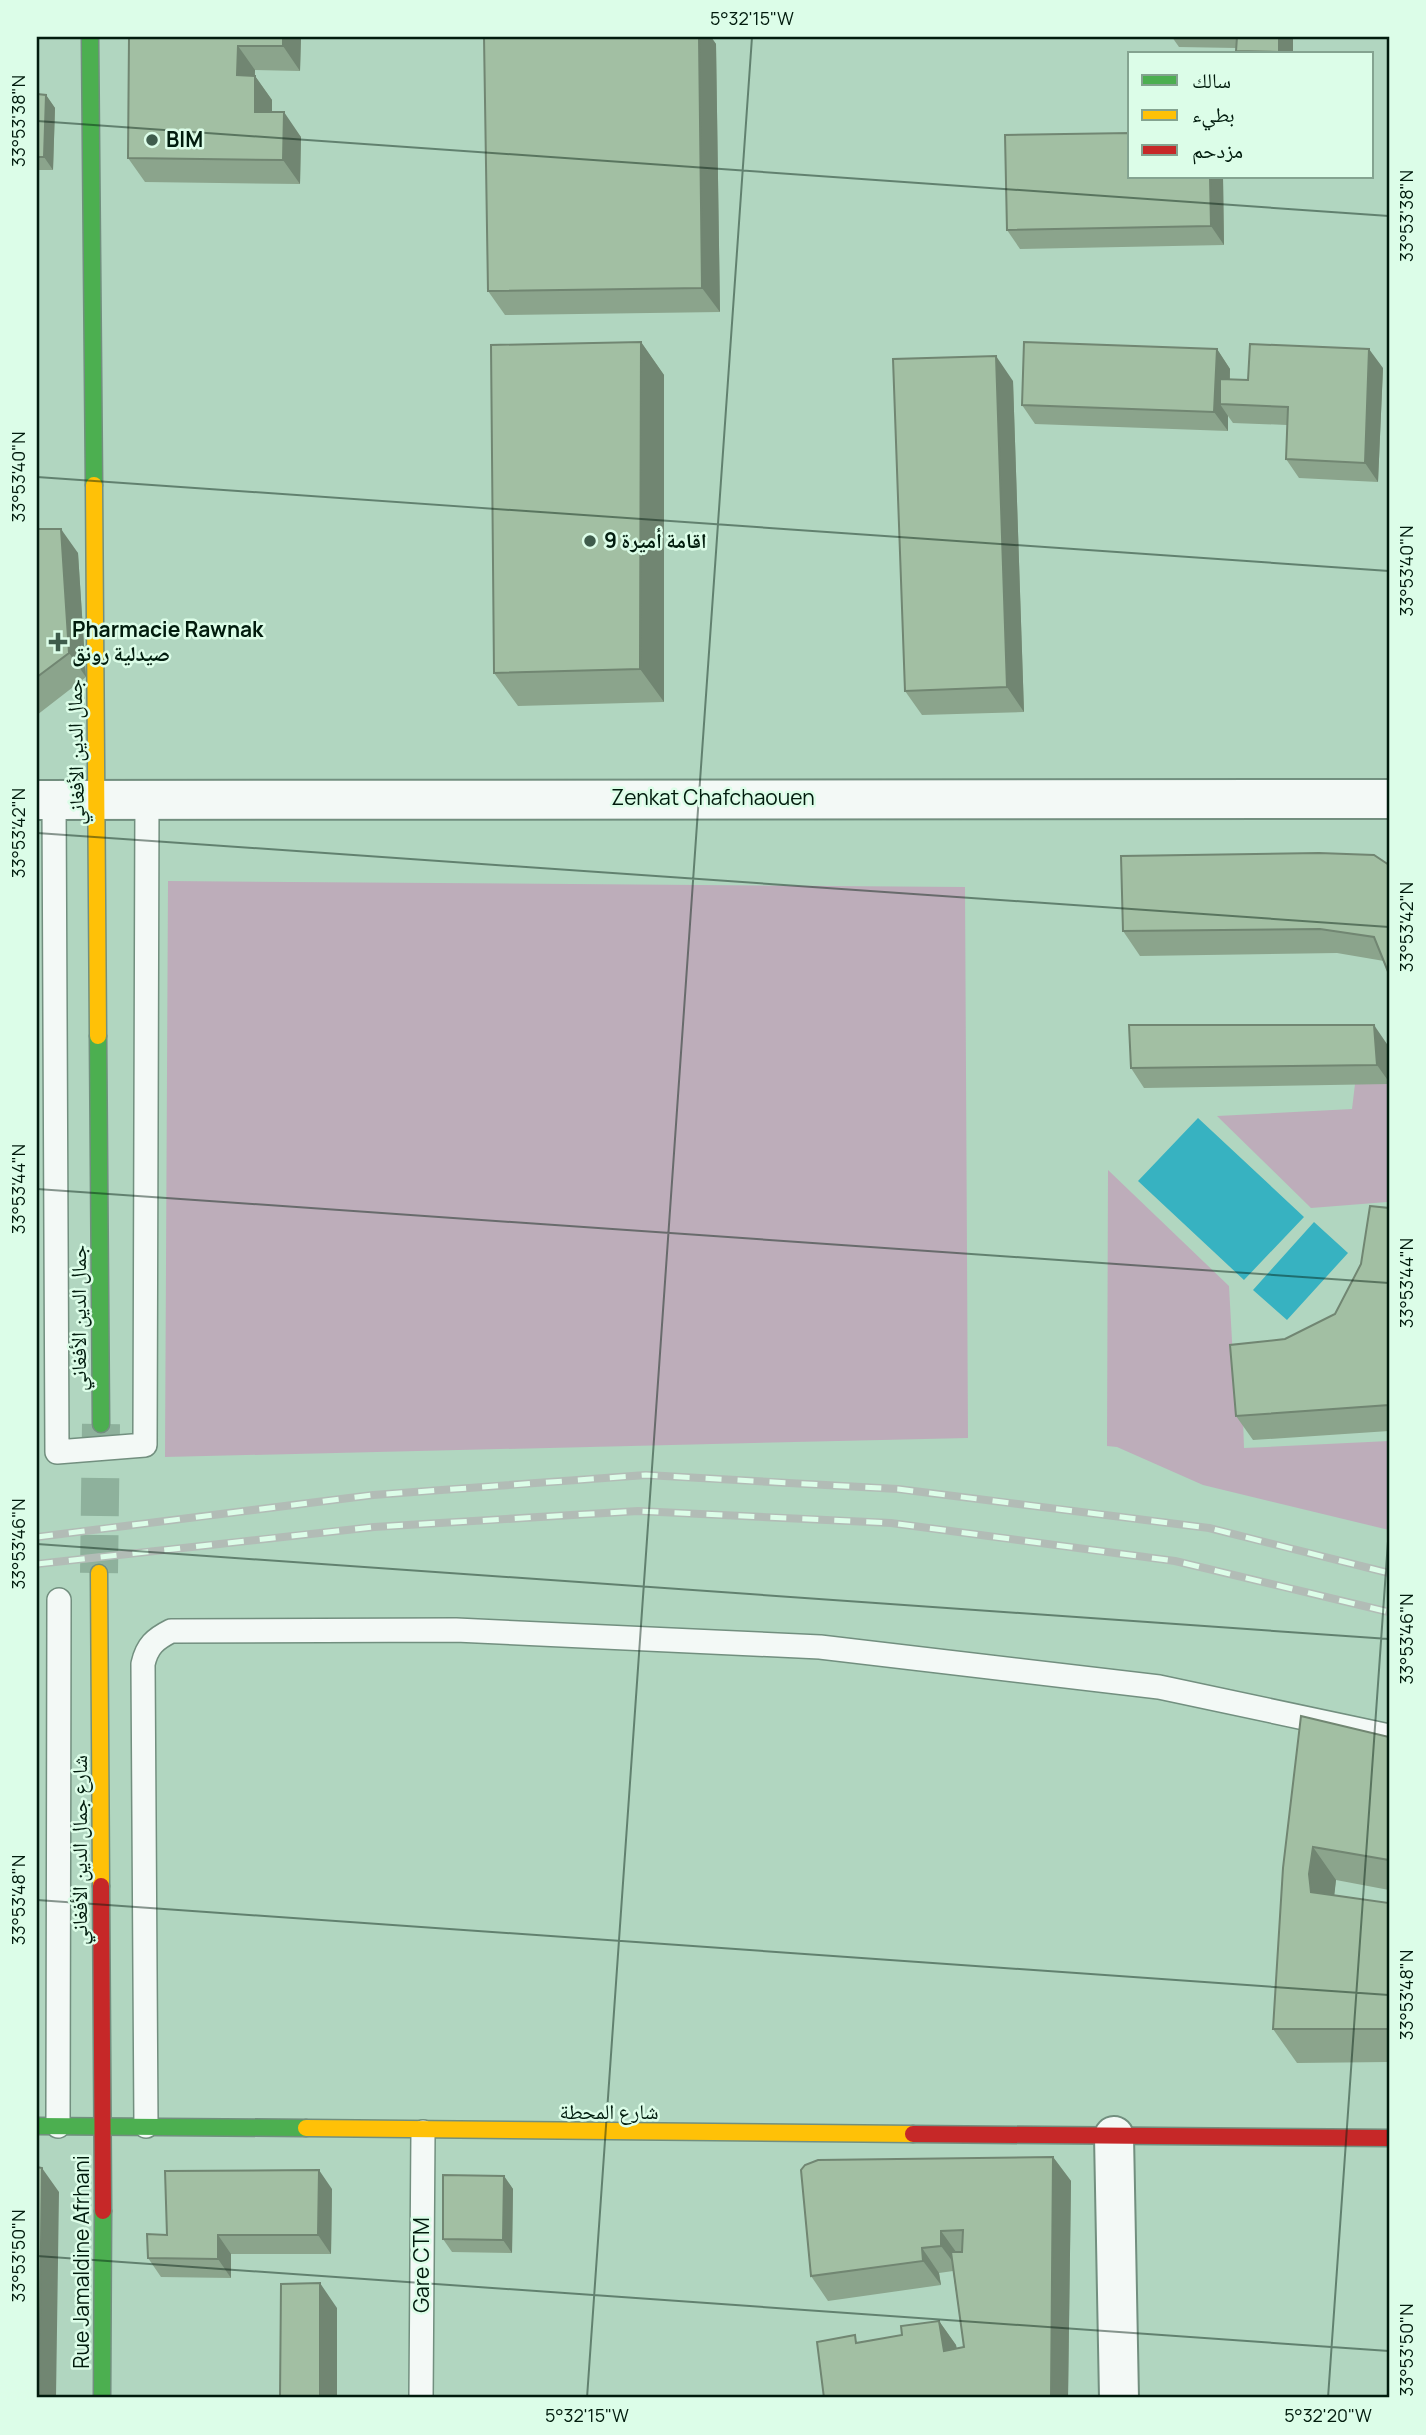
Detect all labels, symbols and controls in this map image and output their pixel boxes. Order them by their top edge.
text: 5°32'15"W [710,6,794,30]
legend [1128,52,1374,178]
text: سالك [1192,66,1231,94]
text: 33°53'38"N [6,75,30,167]
text: بطيء [1192,100,1235,131]
place label: BIM [166,125,203,153]
marker: BIM [144,132,160,148]
text: مزدحم [1192,136,1243,165]
text: 33°53'38"N [1394,170,1418,262]
text: 33°53'40"N [6,431,30,523]
text: 33°53'40"N [1394,525,1418,617]
place label: اقامة أميرة 9 [604,526,707,554]
marker: اقامة أميرة 9 [582,533,598,549]
place label: Pharmacie Rawnak صيدلية رونق [72,615,264,667]
marker: Pharmacie Rawnak صيدلية رونق [50,634,66,650]
street label: جمال الدين الأفغاني [60,679,94,825]
street label: Zenkat Chafchaouen [611,783,815,811]
text: 33°53'42"N [6,788,30,878]
text: 33°53'42"N [1394,882,1418,972]
text: 33°53'44"N [6,1144,30,1234]
text: 33°53'44"N [1394,1238,1418,1328]
street label: جمال الدين الأفغاني [64,1245,95,1391]
text: 33°53'46"N [6,1498,30,1590]
text: 33°53'46"N [1394,1593,1418,1685]
street label: شارع جمال الدين الأفغاني [65,1755,96,1945]
text: 33°53'48"N [6,1855,30,1945]
text: 33°53'48"N [1394,1950,1418,2040]
street label: شارع المحطة [560,2097,658,2125]
street label: Rue Jamaldine Afrhani [67,2155,95,2369]
text: 33°53'50"N [6,2210,30,2302]
street label: Gare CTM [407,2217,435,2313]
text: 33°53'50"N [1394,2304,1418,2396]
text: 5°32'15"W [545,2403,629,2427]
text: 5°32'20"W [1284,2403,1372,2427]

